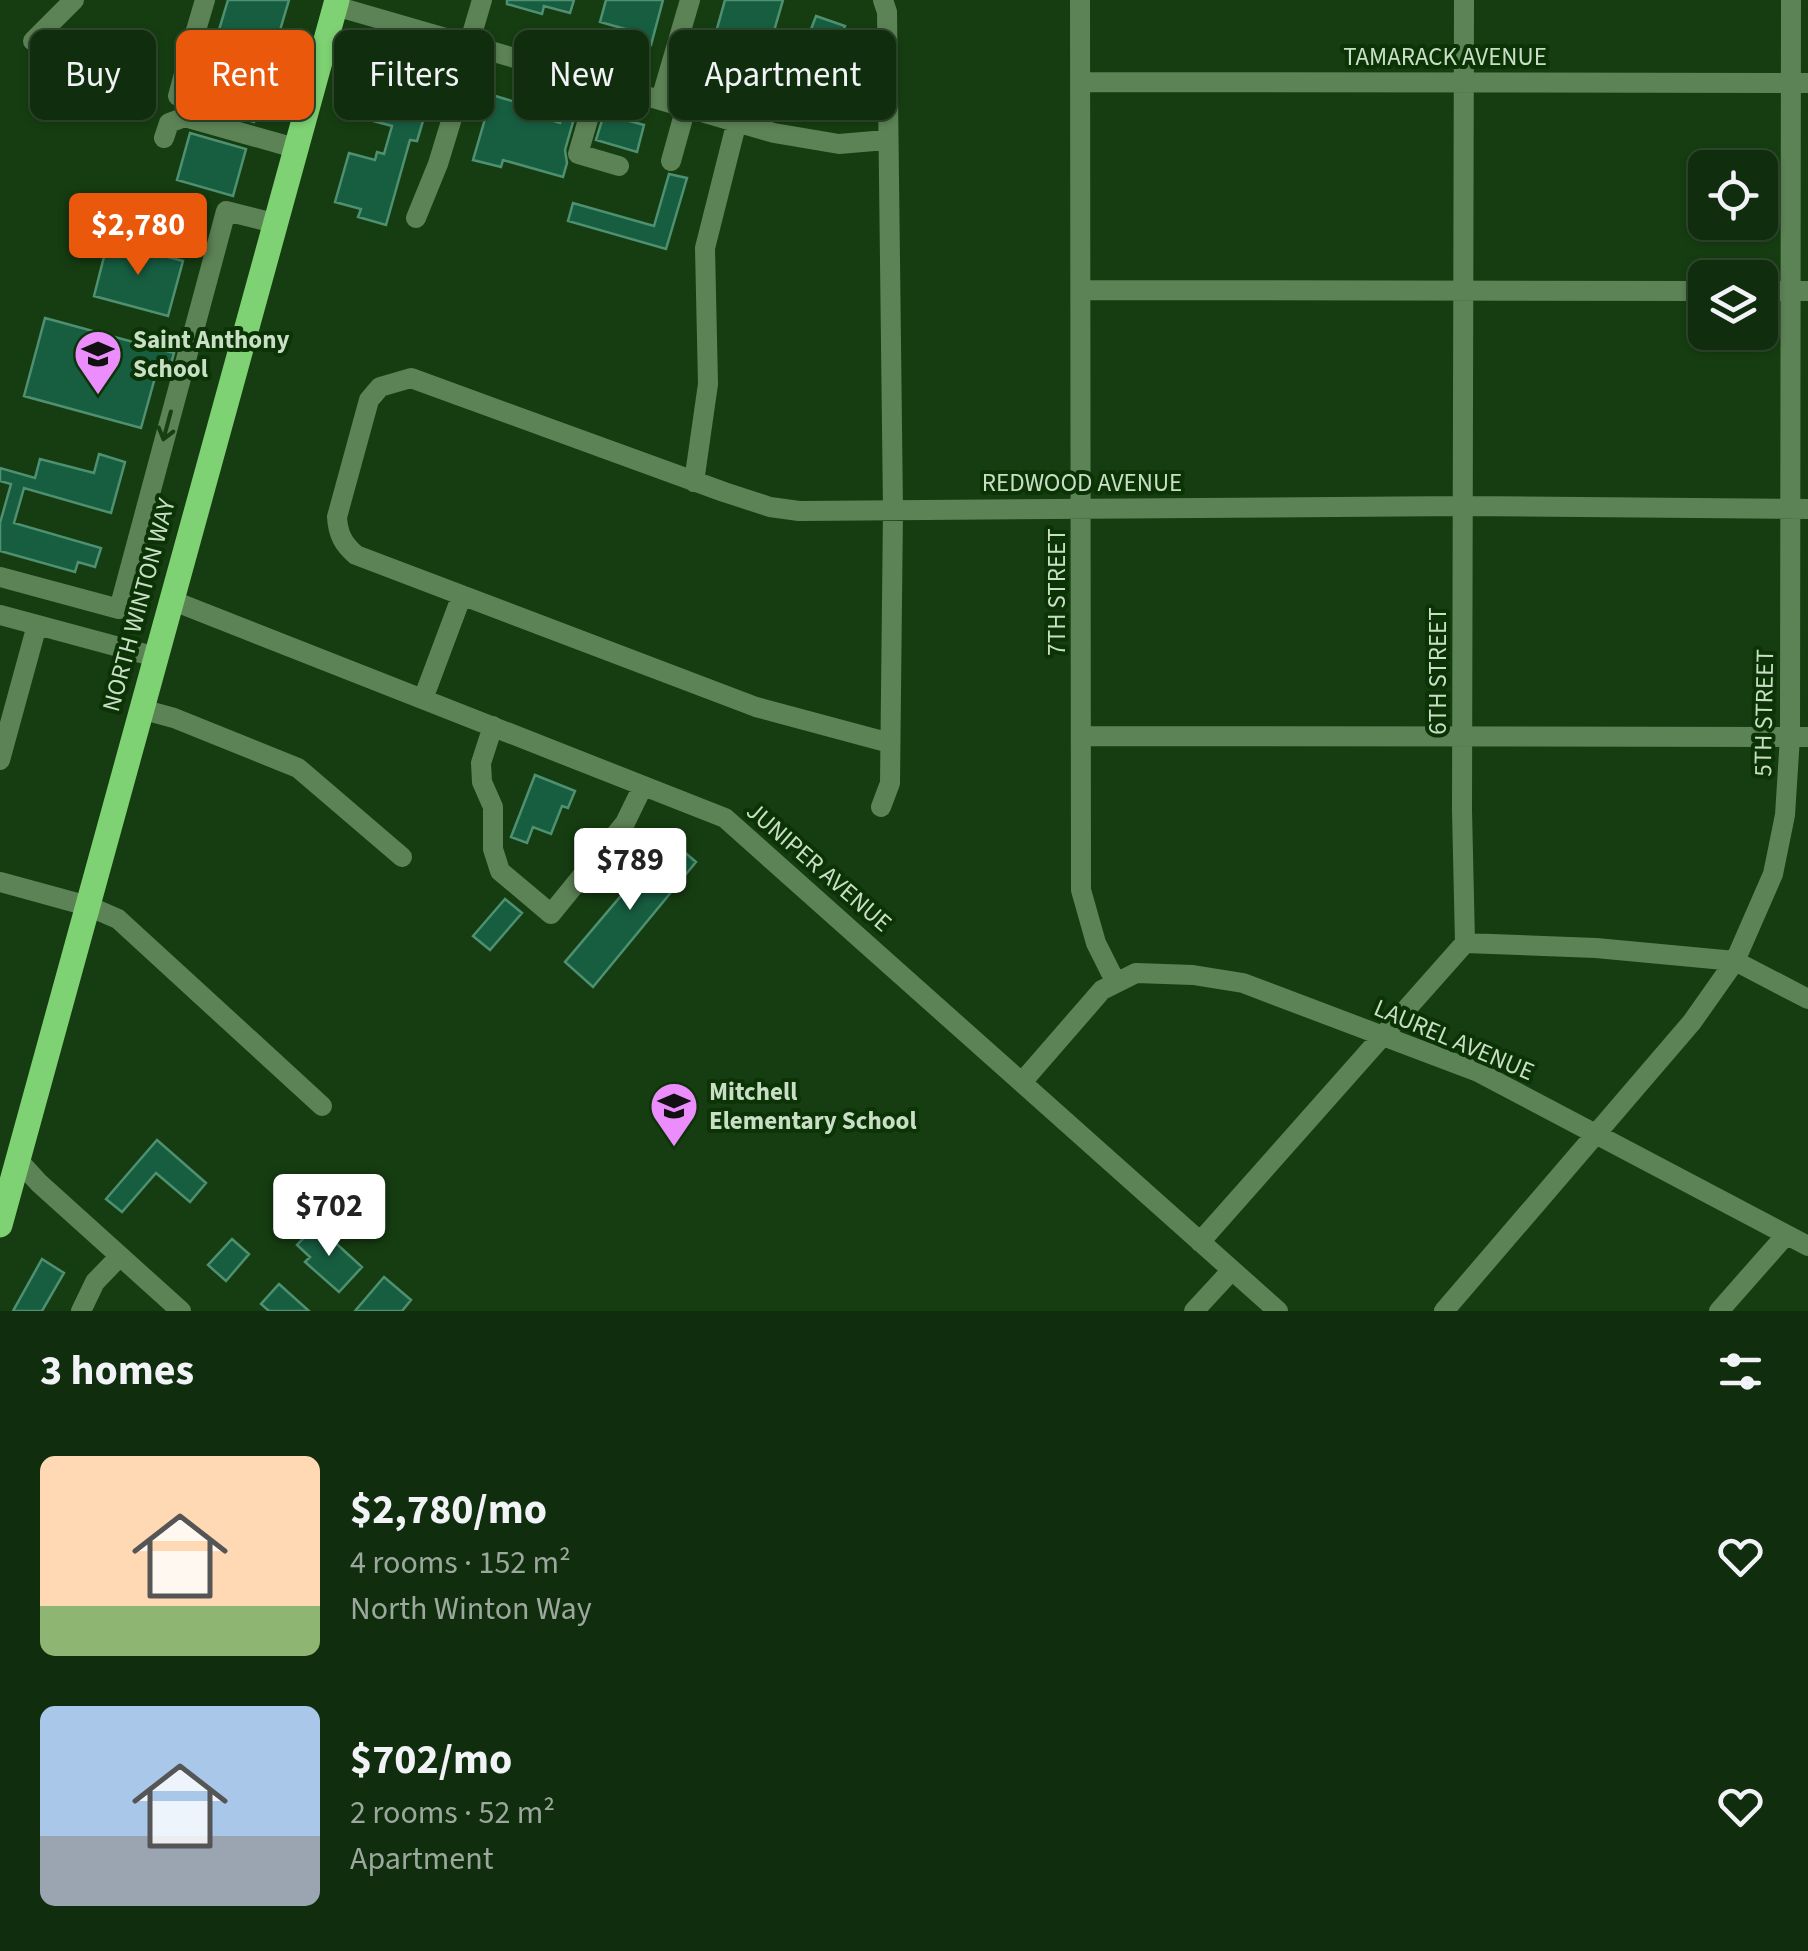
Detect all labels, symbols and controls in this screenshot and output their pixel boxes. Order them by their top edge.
chip: Buy [30,30,156,120]
chip: Rent [176,30,314,120]
chip: Filters [334,30,494,120]
chip: New [514,30,649,120]
chip: Apartment [669,30,896,120]
street label: TAMARACK AVENUE [1343,39,1547,75]
map controls [1688,150,1778,350]
button: locate [1688,150,1778,240]
pin: $2,780 [57,193,219,278]
text: $2,780 [91,202,185,248]
button: layers [1688,260,1778,350]
place label: Saint Anthony School [133,322,290,387]
school or university icon: Saint Anthony School [72,328,124,396]
one-way arrow [157,410,176,441]
street label: REDWOOD AVENUE [982,465,1182,501]
street label: NORTH WINTON WAY [93,494,185,715]
street label: 7TH STREET [1039,528,1075,656]
street label: 6TH STREET [1420,607,1456,735]
street label: 5TH STREET [1745,649,1783,777]
street label: JUNIPER AVENUE [738,794,900,940]
pin: $789 [571,828,689,913]
text: $789 [596,837,664,883]
street label: LAUREL AVENUE [1368,990,1540,1090]
place label: Mitchell Elementary School [709,1074,917,1139]
school or university icon: Mitchell Elementary School [648,1080,700,1148]
pin: $702 [270,1174,388,1259]
text: $702 [295,1183,363,1229]
text: 3 homes [40,1341,194,1401]
icon: filters [1713,1344,1768,1399]
text: $2,780/mo [350,1480,547,1540]
icon: home [120,1496,240,1616]
icon: heart [1713,1529,1768,1584]
text: 4 rooms · 152 m² [350,1540,571,1586]
text: North Winton Way [350,1586,592,1632]
text: $702/mo [350,1730,512,1790]
icon: home [120,1746,240,1866]
icon: heart [1713,1779,1768,1834]
text: 2 rooms · 52 m² [350,1790,555,1836]
text: Apartment [350,1836,493,1882]

